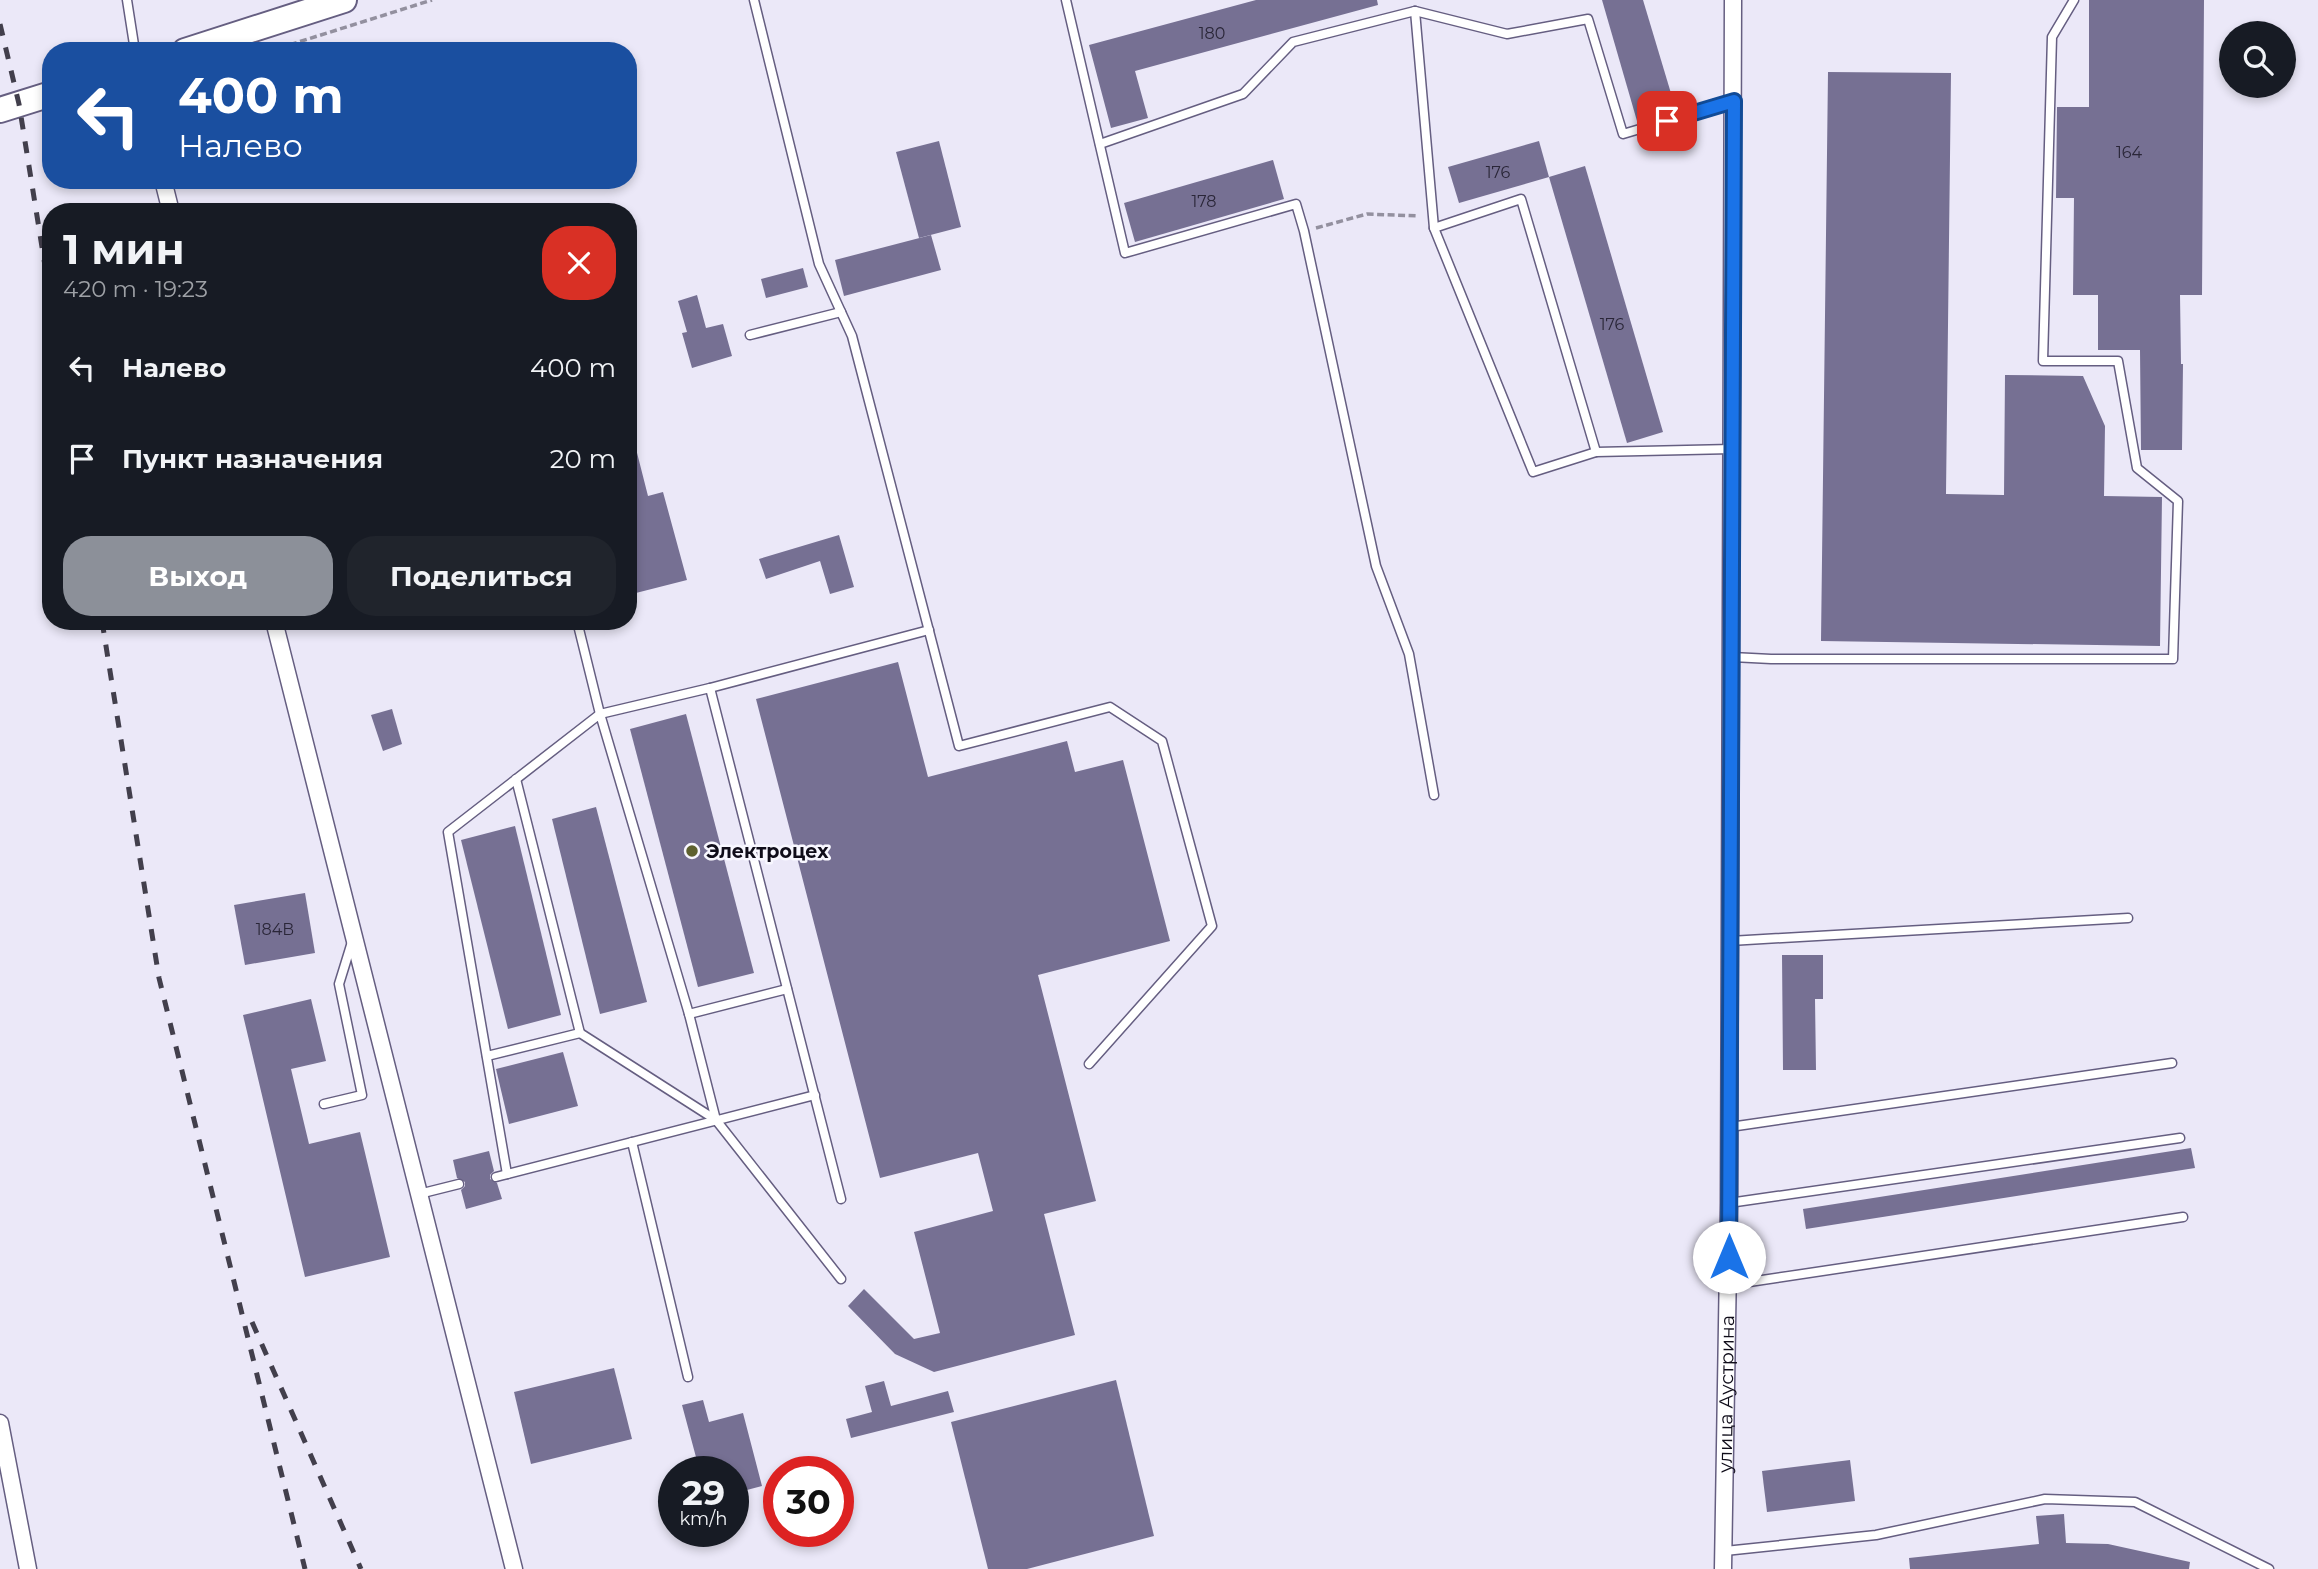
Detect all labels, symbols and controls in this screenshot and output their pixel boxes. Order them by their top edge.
map controls [2219,21,2296,98]
button: search [2219,21,2296,98]
house number: 180 [1199,24,1225,43]
text: 400 m [178,66,344,125]
icon: left [63,70,154,161]
pin [1637,91,1697,151]
icon: arrive [1648,102,1686,140]
text: Налево [178,126,303,165]
house number: 164 [2116,143,2142,162]
house number: 176 [1486,163,1511,182]
house number: 178 [1191,192,1217,211]
text: 1 мин [63,223,185,275]
button: close [542,226,616,300]
text: 420 m · 19:23 [63,275,208,303]
house number: 176 [1600,315,1625,334]
icon: left [63,349,101,387]
text: Налево [122,352,226,384]
text: 400 m [530,352,616,384]
icon: arrive [63,440,101,478]
text: Пункт назначения [122,443,383,475]
text: 20 m [550,443,616,475]
button: Выход [63,536,333,616]
button: Поделиться [347,536,616,616]
place label: Электроцех [706,840,829,863]
marker: Электроцех [684,843,700,859]
house number: 184В [256,920,294,939]
position arrow [1692,1220,1766,1294]
street label: улица Аустрина [1713,1315,1739,1474]
speed limit sign: 30 [763,1456,854,1547]
text: 29 [682,1471,725,1514]
text: km/h [679,1508,728,1530]

